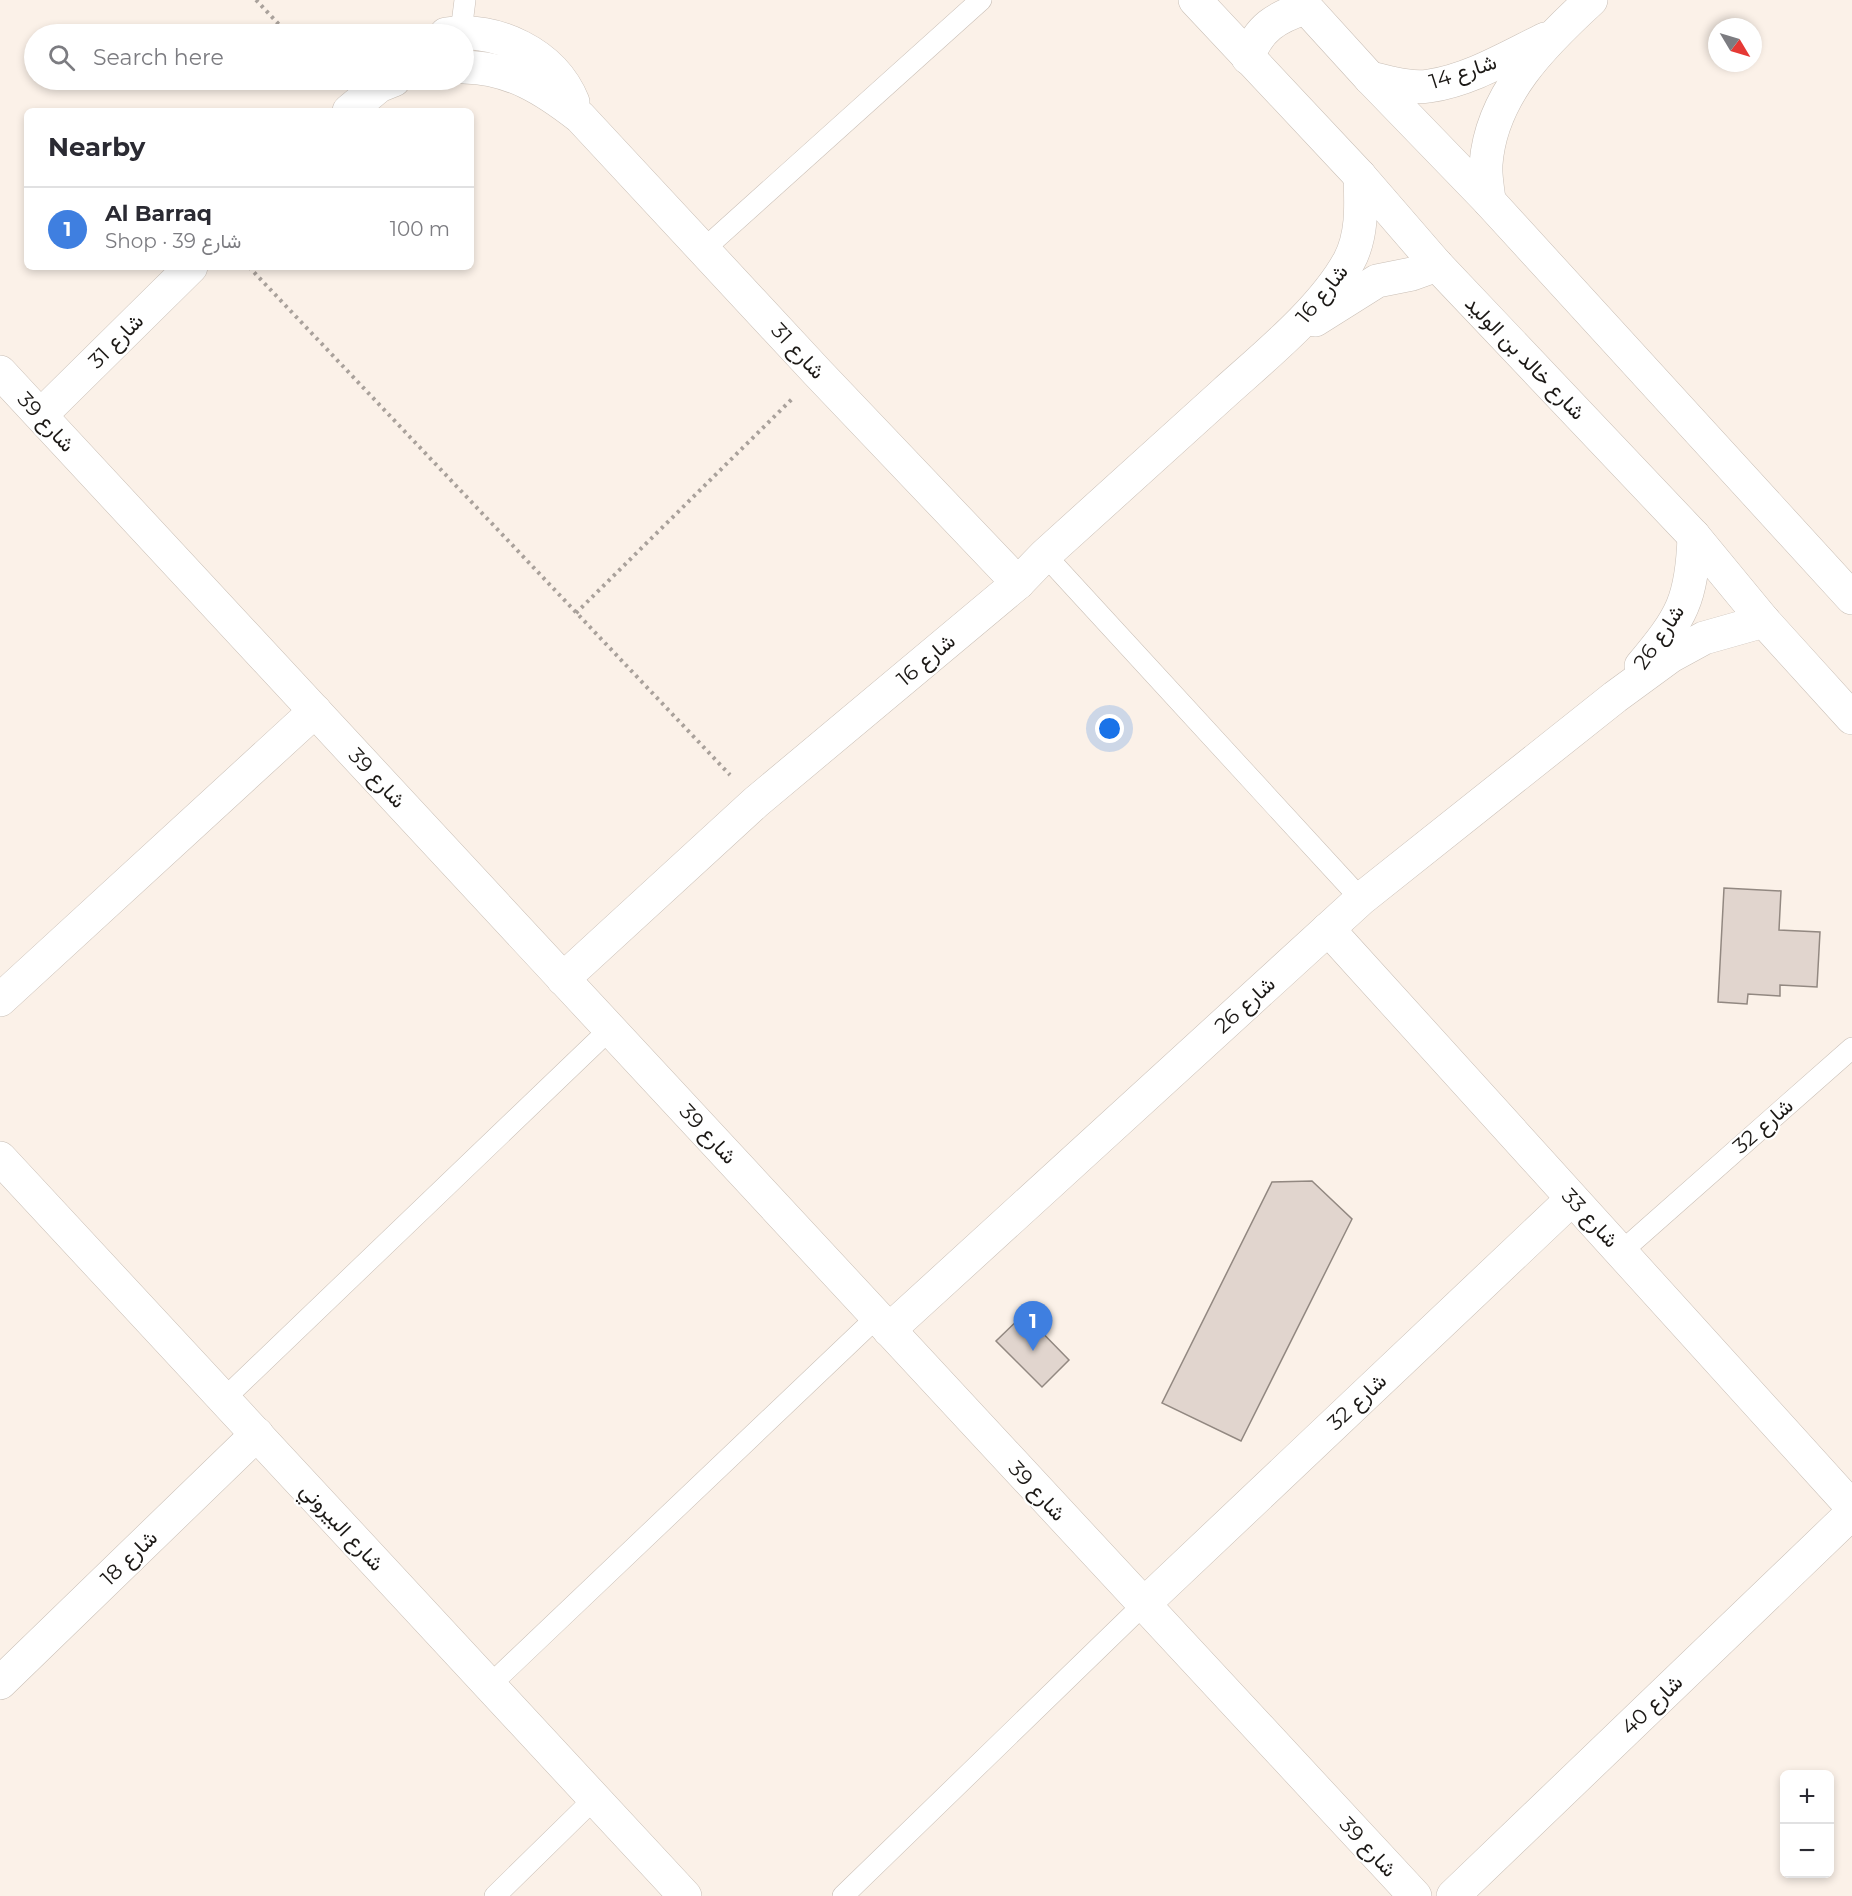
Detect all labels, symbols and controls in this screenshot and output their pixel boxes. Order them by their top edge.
north arrow [1708,18,1762,72]
search box [24,24,474,90]
icon: search [45,41,78,74]
text: Search here [93,44,224,71]
street label: شارع 14 [1426,49,1500,96]
text: Nearby [48,131,145,163]
text: Al Barraq [105,200,212,227]
text: 1 [64,217,71,241]
text: 100 m [390,217,450,241]
text: Shop · شارع 39 [105,229,241,253]
street label: شارع 16 [1290,259,1354,329]
street label: شارع خالد بن الوليد [1459,291,1591,426]
street label: شارع 31 [83,308,150,375]
street label: شارع 31 [765,318,830,385]
street label: شارع 39 [11,387,80,458]
street label: شارع 26 [1628,600,1691,675]
street label: شارع 16 [892,628,961,693]
your location [1095,714,1124,743]
street label: شارع 39 [342,743,411,814]
street label: شارع 26 [1209,971,1281,1040]
street label: شارع 32 [1728,1093,1799,1160]
street label: شارع 39 [673,1099,742,1170]
street label: شارع 33 [1555,1183,1624,1254]
pin: 1 [1014,1302,1052,1351]
street label: شارع 32 [1322,1368,1393,1437]
street label: شارع 39 [1002,1456,1071,1527]
street label: شارع البيروني [292,1478,389,1579]
street label: شارع 18 [95,1525,163,1592]
street label: شارع 40 [1616,1669,1689,1741]
map controls [1780,1770,1834,1878]
button: + [1780,1770,1834,1824]
street label: شارع 39 [1333,1812,1402,1883]
button: − [1780,1824,1834,1878]

